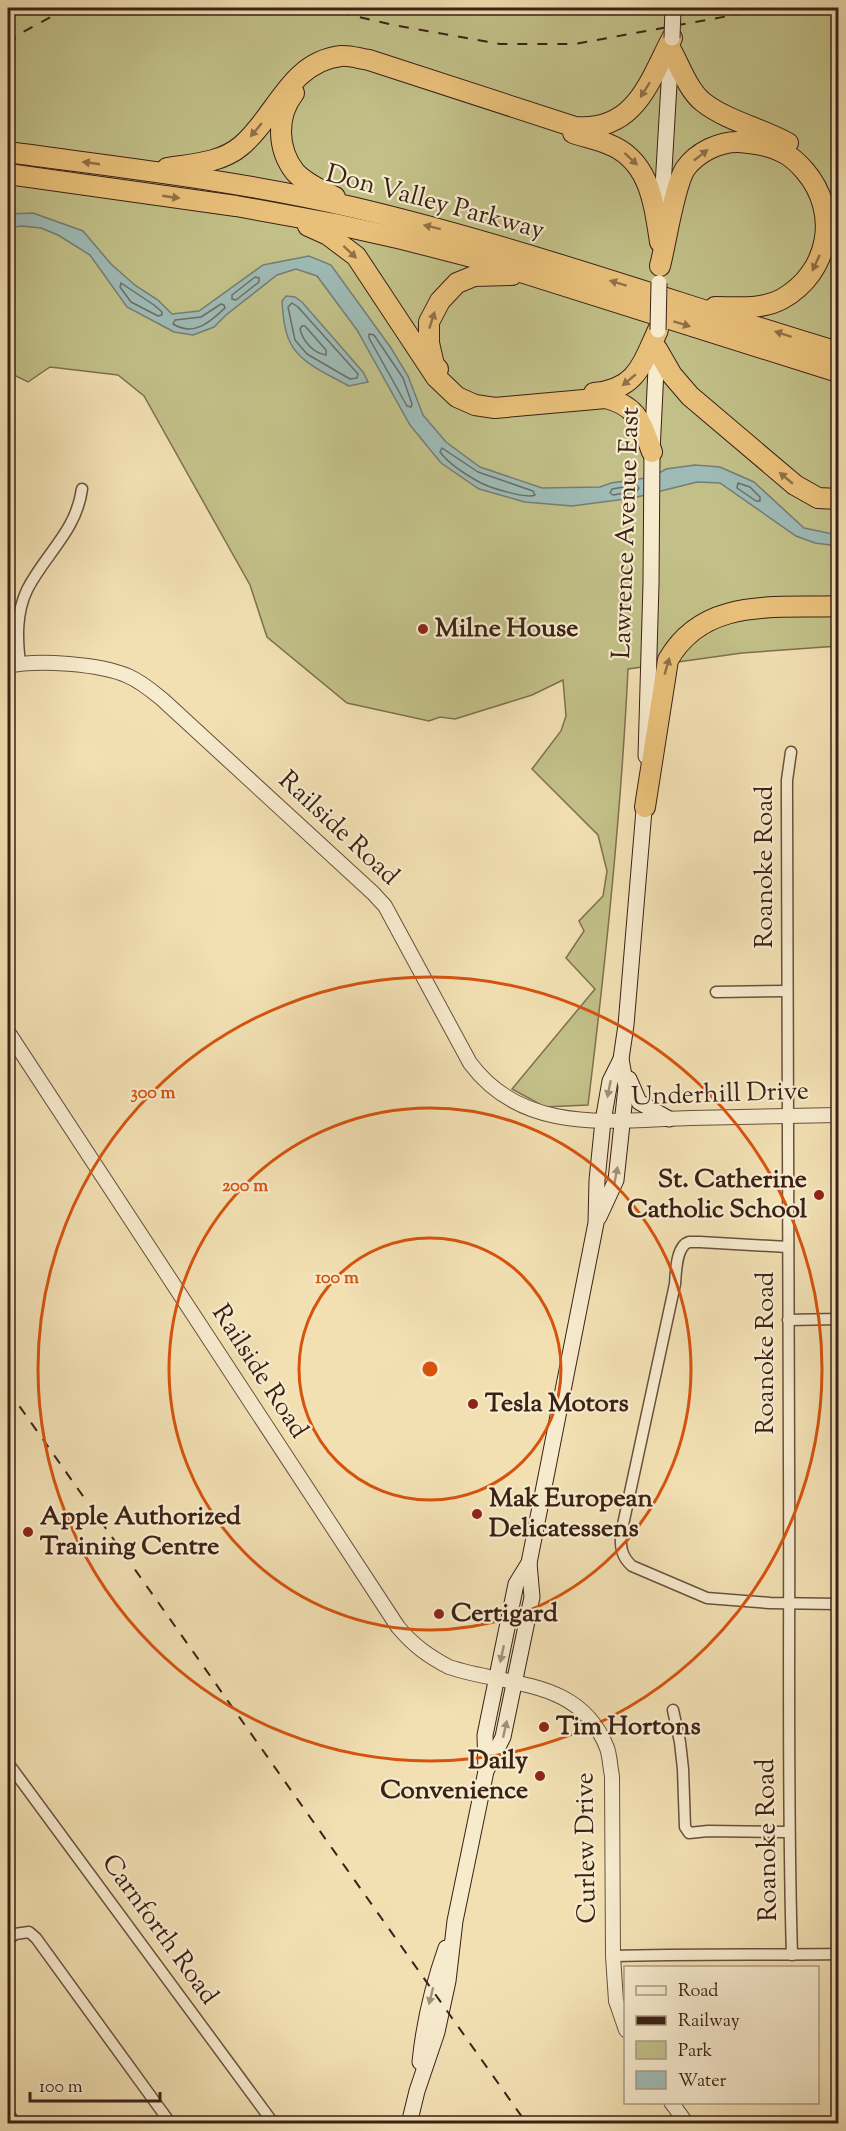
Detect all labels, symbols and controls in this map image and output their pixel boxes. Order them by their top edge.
one-way arrow [640,82,651,98]
one-way arrow [249,122,262,138]
one-way arrow [693,148,709,161]
one-way arrow [623,152,638,166]
street label: Don Valley Parkway [322,156,548,250]
one-way arrow [82,158,101,168]
one-way arrow [162,193,181,202]
one-way arrow [423,221,441,231]
one-way arrow [342,245,357,258]
one-way arrow [811,255,821,273]
one-way arrow [609,278,627,287]
one-way arrow [428,311,437,329]
one-way arrow [673,319,691,329]
one-way arrow [774,329,792,339]
one-way arrow [621,373,637,386]
street label: Lawrence Avenue East [604,406,650,660]
one-way arrow [778,472,794,485]
place label: Milne House [435,611,578,648]
marker: Milne House [416,622,430,636]
one-way arrow [663,657,673,675]
street label: Railside Road [269,763,407,895]
street label: Roanoke Road [747,785,784,949]
street label: Underhill Drive [631,1073,809,1117]
one-way arrow [604,1080,613,1099]
text: 300 m [131,1081,176,1107]
place label: St. Catherine Catholic School [627,1162,808,1229]
one-way arrow [612,1165,621,1184]
text: 200 m [222,1174,268,1200]
marker: St. Catherine Catholic School [812,1188,826,1202]
text: 100 m [315,1266,359,1292]
street label: Roanoke Road [748,1271,785,1435]
street label: Railside Road [202,1298,316,1447]
centre of rings [420,1359,440,1379]
place label: Tesla Motors [485,1386,629,1423]
marker: Tesla Motors [466,1397,480,1411]
place label: Mak European Delicatessens [489,1481,654,1548]
place label: Apple Authorized Training Centre [40,1499,241,1566]
marker: Mak European Delicatessens [470,1507,484,1521]
marker: Apple Authorized Training Centre [21,1525,35,1539]
place label: Certigard [451,1596,558,1633]
marker: Certigard [432,1607,446,1621]
one-way arrow [496,1645,506,1663]
place label: Tim Hortons [556,1709,701,1746]
one-way arrow [500,1720,510,1738]
marker: Tim Hortons [537,1720,551,1734]
place label: Daily Convenience [380,1743,528,1810]
street label: Roanoke Road [748,1758,788,1922]
marker: Daily Convenience [533,1769,547,1783]
street label: Curlew Drive [567,1772,607,1924]
street label: Carnforth Road [92,1847,226,2013]
legend [624,1966,819,2104]
text: Road [678,1979,718,2005]
one-way arrow [425,1987,435,2005]
text: Railway [678,2009,740,2035]
text: Park [678,2039,713,2065]
scale bar [30,2065,160,2103]
text: Water [678,2069,727,2095]
text: 100 m [39,2075,83,2101]

